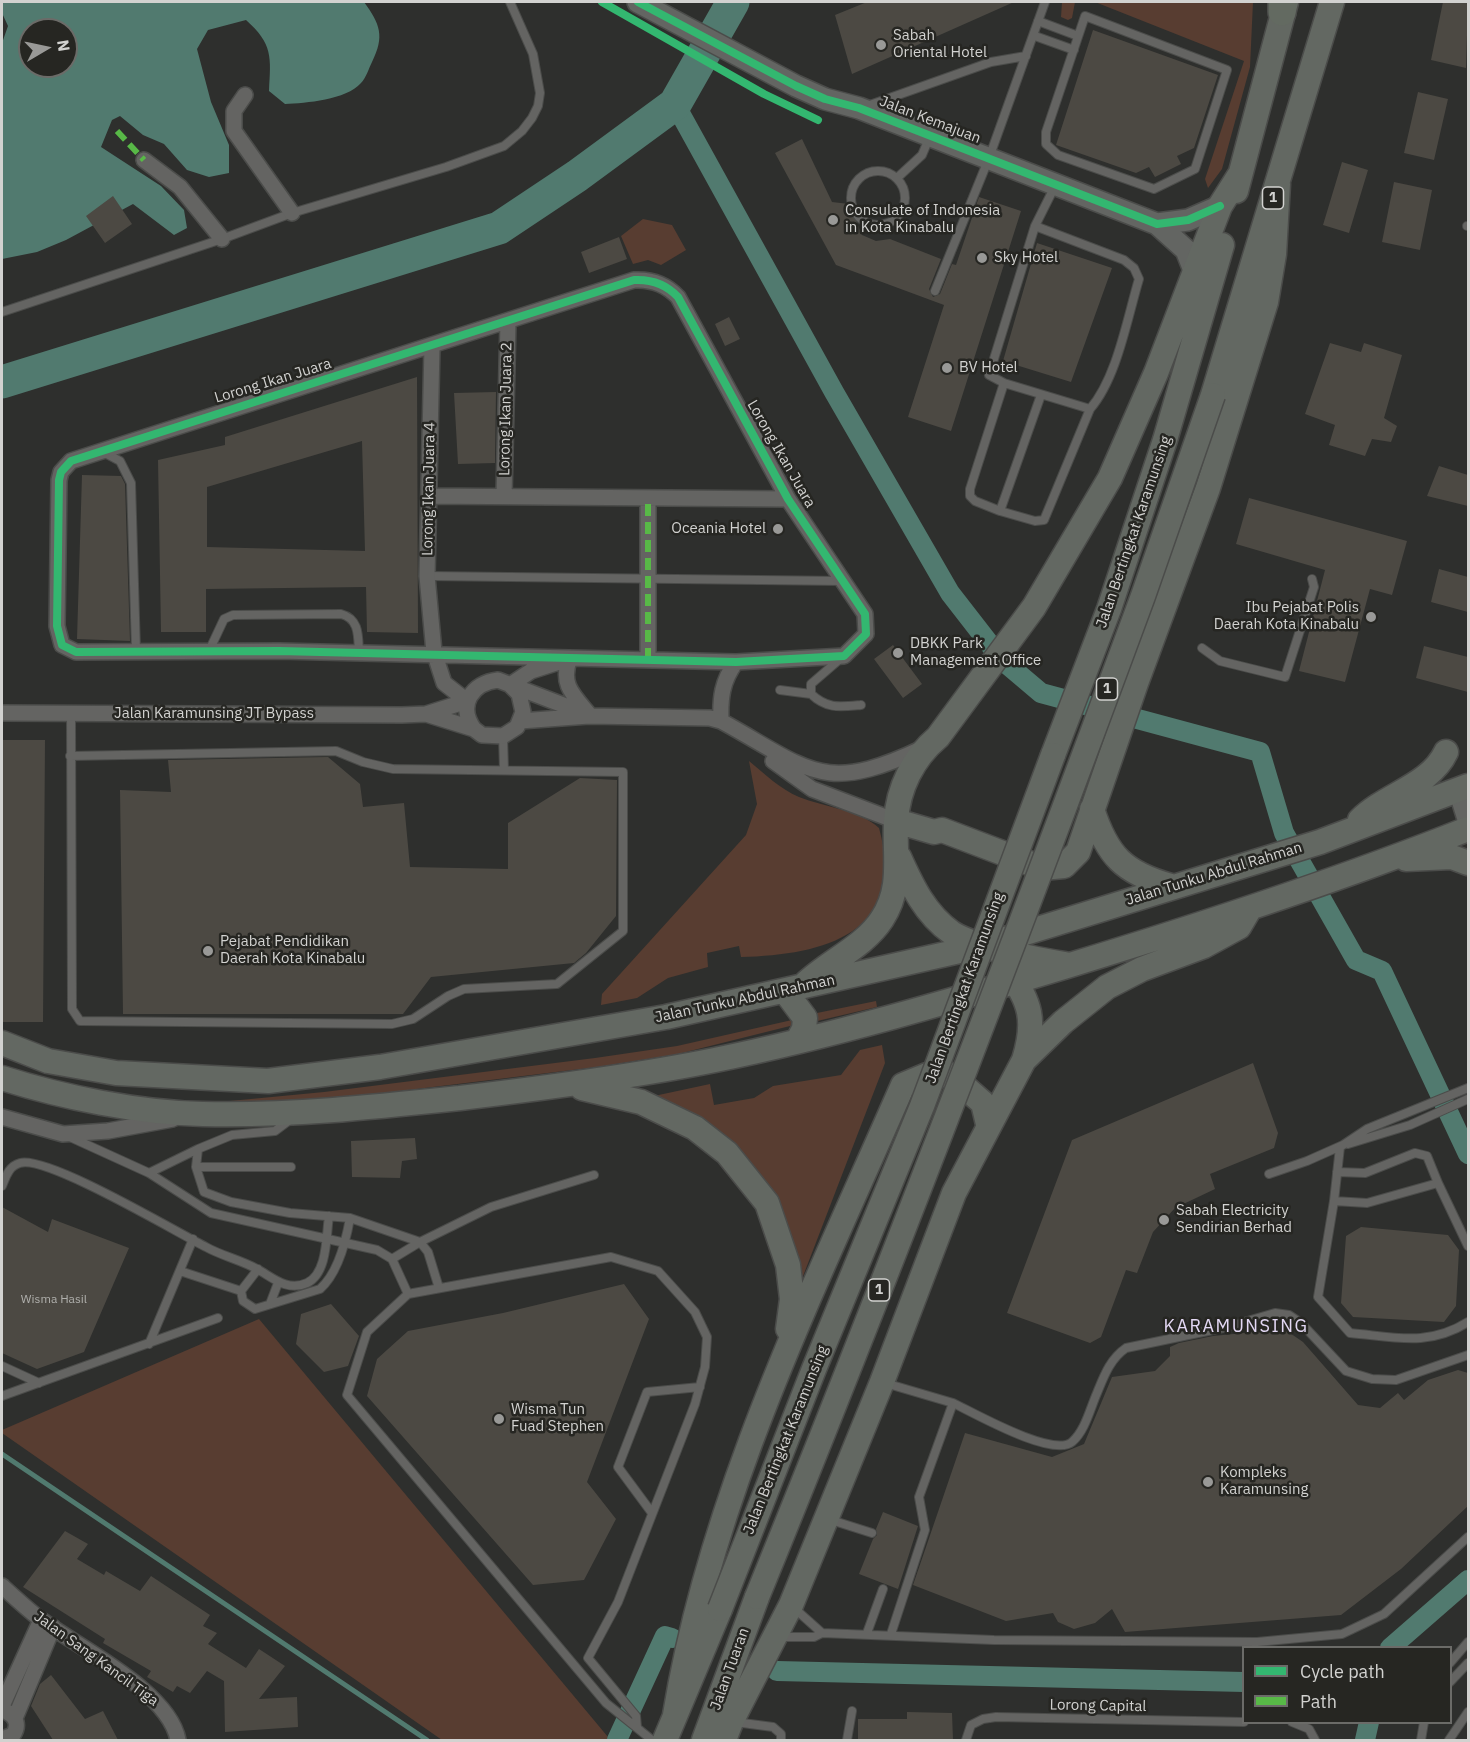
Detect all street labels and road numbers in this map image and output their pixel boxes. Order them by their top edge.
street label: Jalan Kemajuan [877,92,983,148]
road number: 1 [1262,187,1284,209]
street label: Lorong Ikan Juara 2 [496,342,516,476]
street label: Lorong Ikan Juara [212,355,334,407]
street label: Lorong Ikan Juara [743,397,819,511]
street label: Lorong Ikan Juara 4 [419,422,439,556]
street label: Jalan Bertingkat Karamunsing [1093,434,1175,630]
road number: 1 [1096,678,1118,700]
street label: Jalan Karamunsing JT Bypass [114,705,314,723]
street label: Jalan Tunku Abdul Rahman [1124,839,1304,909]
street label: Jalan Bertingkat Karamunsing [922,890,1008,1086]
street label: Jalan Tunku Abdul Rahman [654,971,836,1027]
road number: 1 [868,1279,890,1301]
street label: Jalan Bertingkat Karamunsing [740,1343,832,1537]
street label: Jalan Sang Kancil Tiga [30,1608,162,1710]
street label: Jalan Tuaran [707,1625,753,1713]
street label: Lorong Capital [1049,1696,1147,1716]

